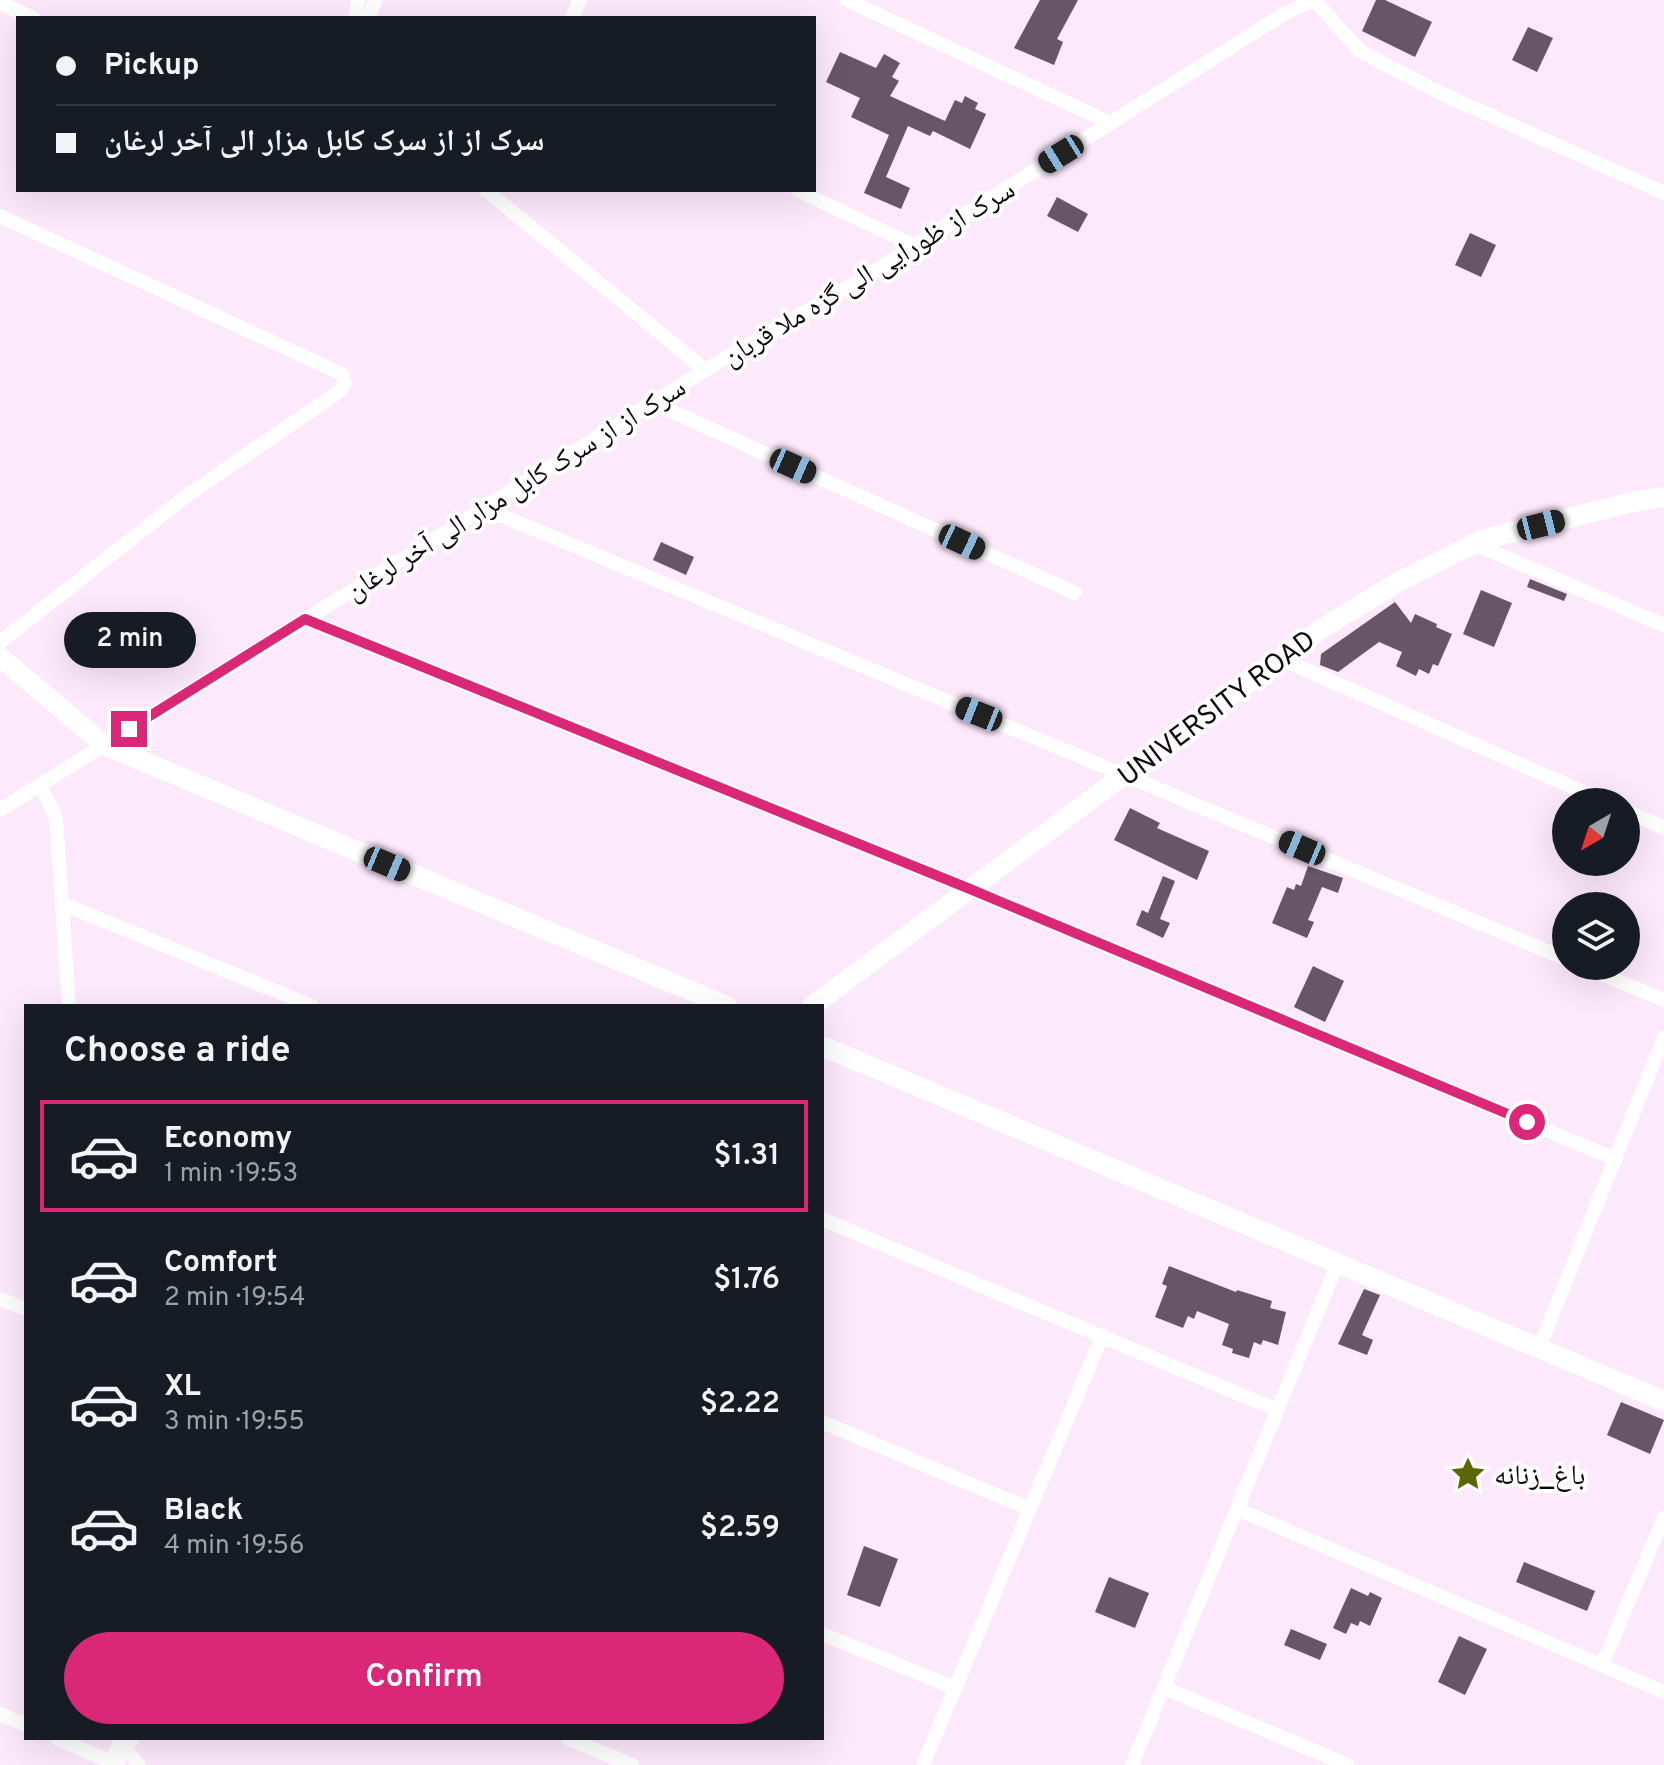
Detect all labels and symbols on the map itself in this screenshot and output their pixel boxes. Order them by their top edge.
car [1034,131,1088,177]
street label: سرک از ظورایی الی گزه ملا قربان [717,173,1022,376]
street label: سرک از از سرک کابل مزار الی آخر لرغان [340,371,693,610]
car [766,445,820,487]
car [1515,508,1567,542]
car [935,521,989,563]
callout: 2 min [63,613,195,669]
street label: UNIVERSITY ROAD [1112,623,1324,796]
car [952,694,1006,734]
route end [111,711,147,747]
north arrow [1552,788,1640,876]
car [1275,828,1329,868]
car [360,844,414,884]
route start [1509,1104,1545,1140]
place icon: باغ_زنانه [1449,1455,1487,1493]
place label: باغ_زنانه [1494,1459,1585,1495]

